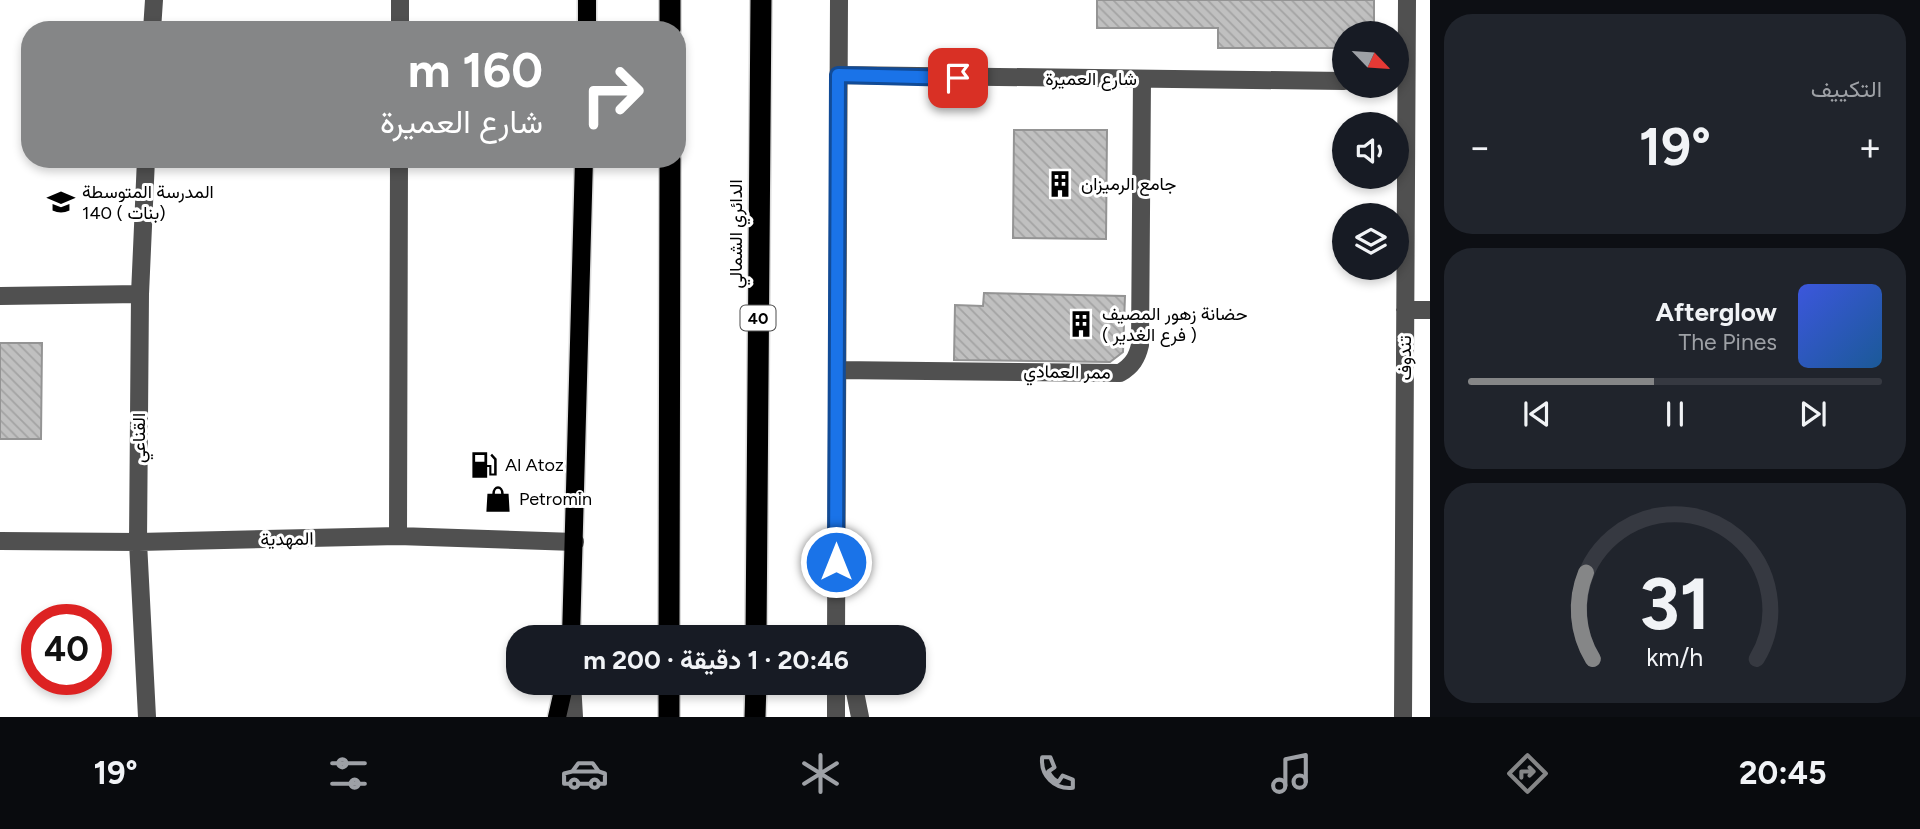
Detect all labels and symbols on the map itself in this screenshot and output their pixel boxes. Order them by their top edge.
north arrow [1332,21,1409,98]
pin [928,48,988,108]
street label: شارع العميرة [1045,68,1137,91]
building icon: جامع الرميزان [1045,169,1075,199]
place label: جامع الرميزان [1081,173,1176,196]
street label: الدائري الشمالي [725,179,751,289]
place label: المدرسة المتوسطة 140 ( بنات) [82,181,214,224]
school or university icon: المدرسة المتوسطة 140 ( بنات) [46,187,76,217]
place label: حضانة زهور المصيف ( فرع الغدير ) [1102,303,1247,347]
road number: 40 [740,306,776,330]
building icon: حضانة زهور المصيف ( فرع الغدير ) [1066,309,1096,339]
street label: تندوف [1394,335,1416,381]
street label: ممر العمادي [1023,360,1111,388]
street label: القناعي [128,413,154,463]
fuel station icon: Al Atoz [469,450,499,480]
place label: Al Atoz [505,454,564,476]
shop icon: Petromin [483,484,513,514]
place label: Petromin [519,488,592,510]
position arrow [799,525,873,599]
street label: المهدية [260,528,314,550]
speed limit sign: 40 [21,604,112,695]

